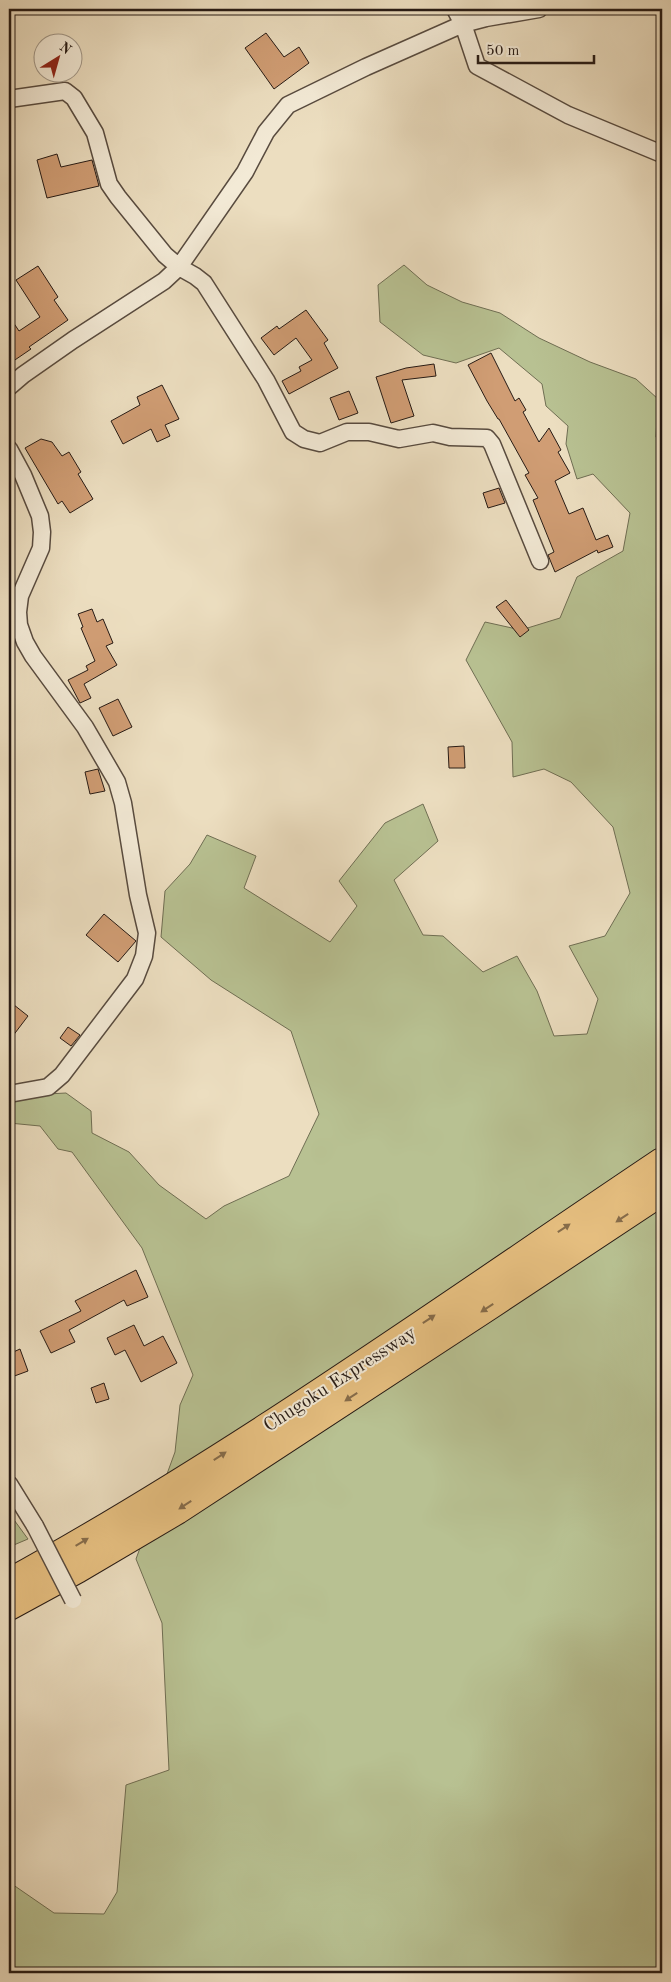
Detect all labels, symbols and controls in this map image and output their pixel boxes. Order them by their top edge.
north arrow [32,32,82,82]
scale bar [478,32,595,64]
text: N [57,40,74,57]
text: 50 m [486,44,520,59]
one-way arrow [615,1213,629,1223]
one-way arrow [557,1223,571,1233]
one-way arrow [480,1303,493,1313]
one-way arrow [422,1314,436,1324]
street label: Chugoku Expressway [261,1324,420,1436]
one-way arrow [344,1392,357,1402]
one-way arrow [213,1452,227,1461]
one-way arrow [179,1500,192,1510]
one-way arrow [75,1537,88,1546]

